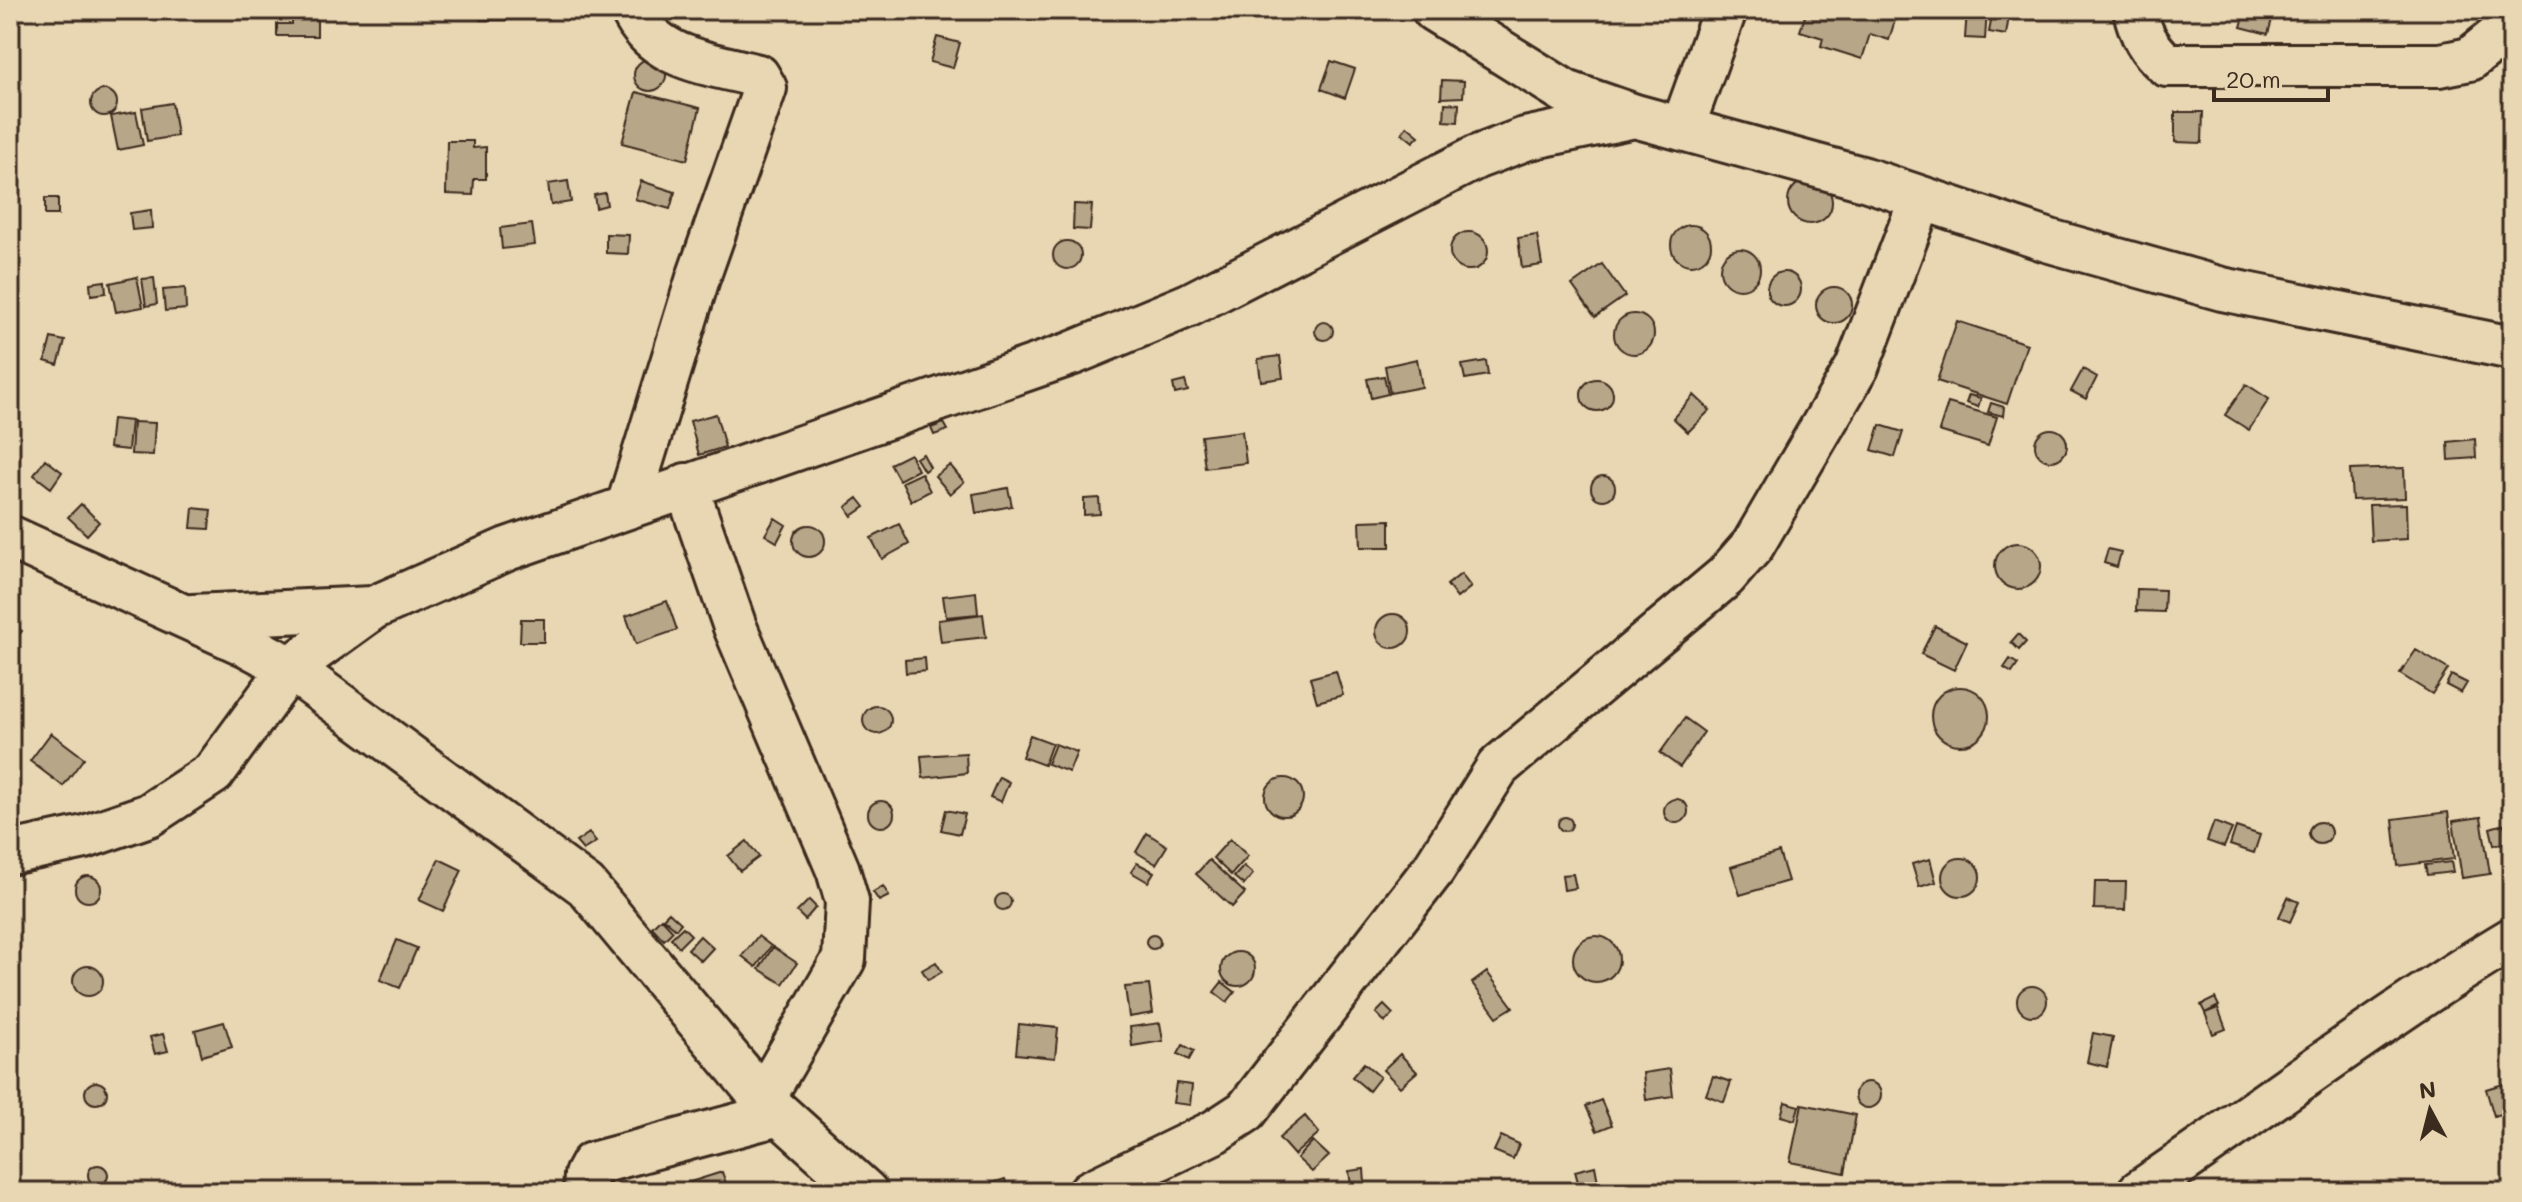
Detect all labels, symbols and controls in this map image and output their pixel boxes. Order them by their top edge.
scale bar [2214,52,2328,102]
text: 20 m [2226,63,2281,94]
north arrow [2390,1070,2470,1150]
text: N [2417,1074,2438,1105]

